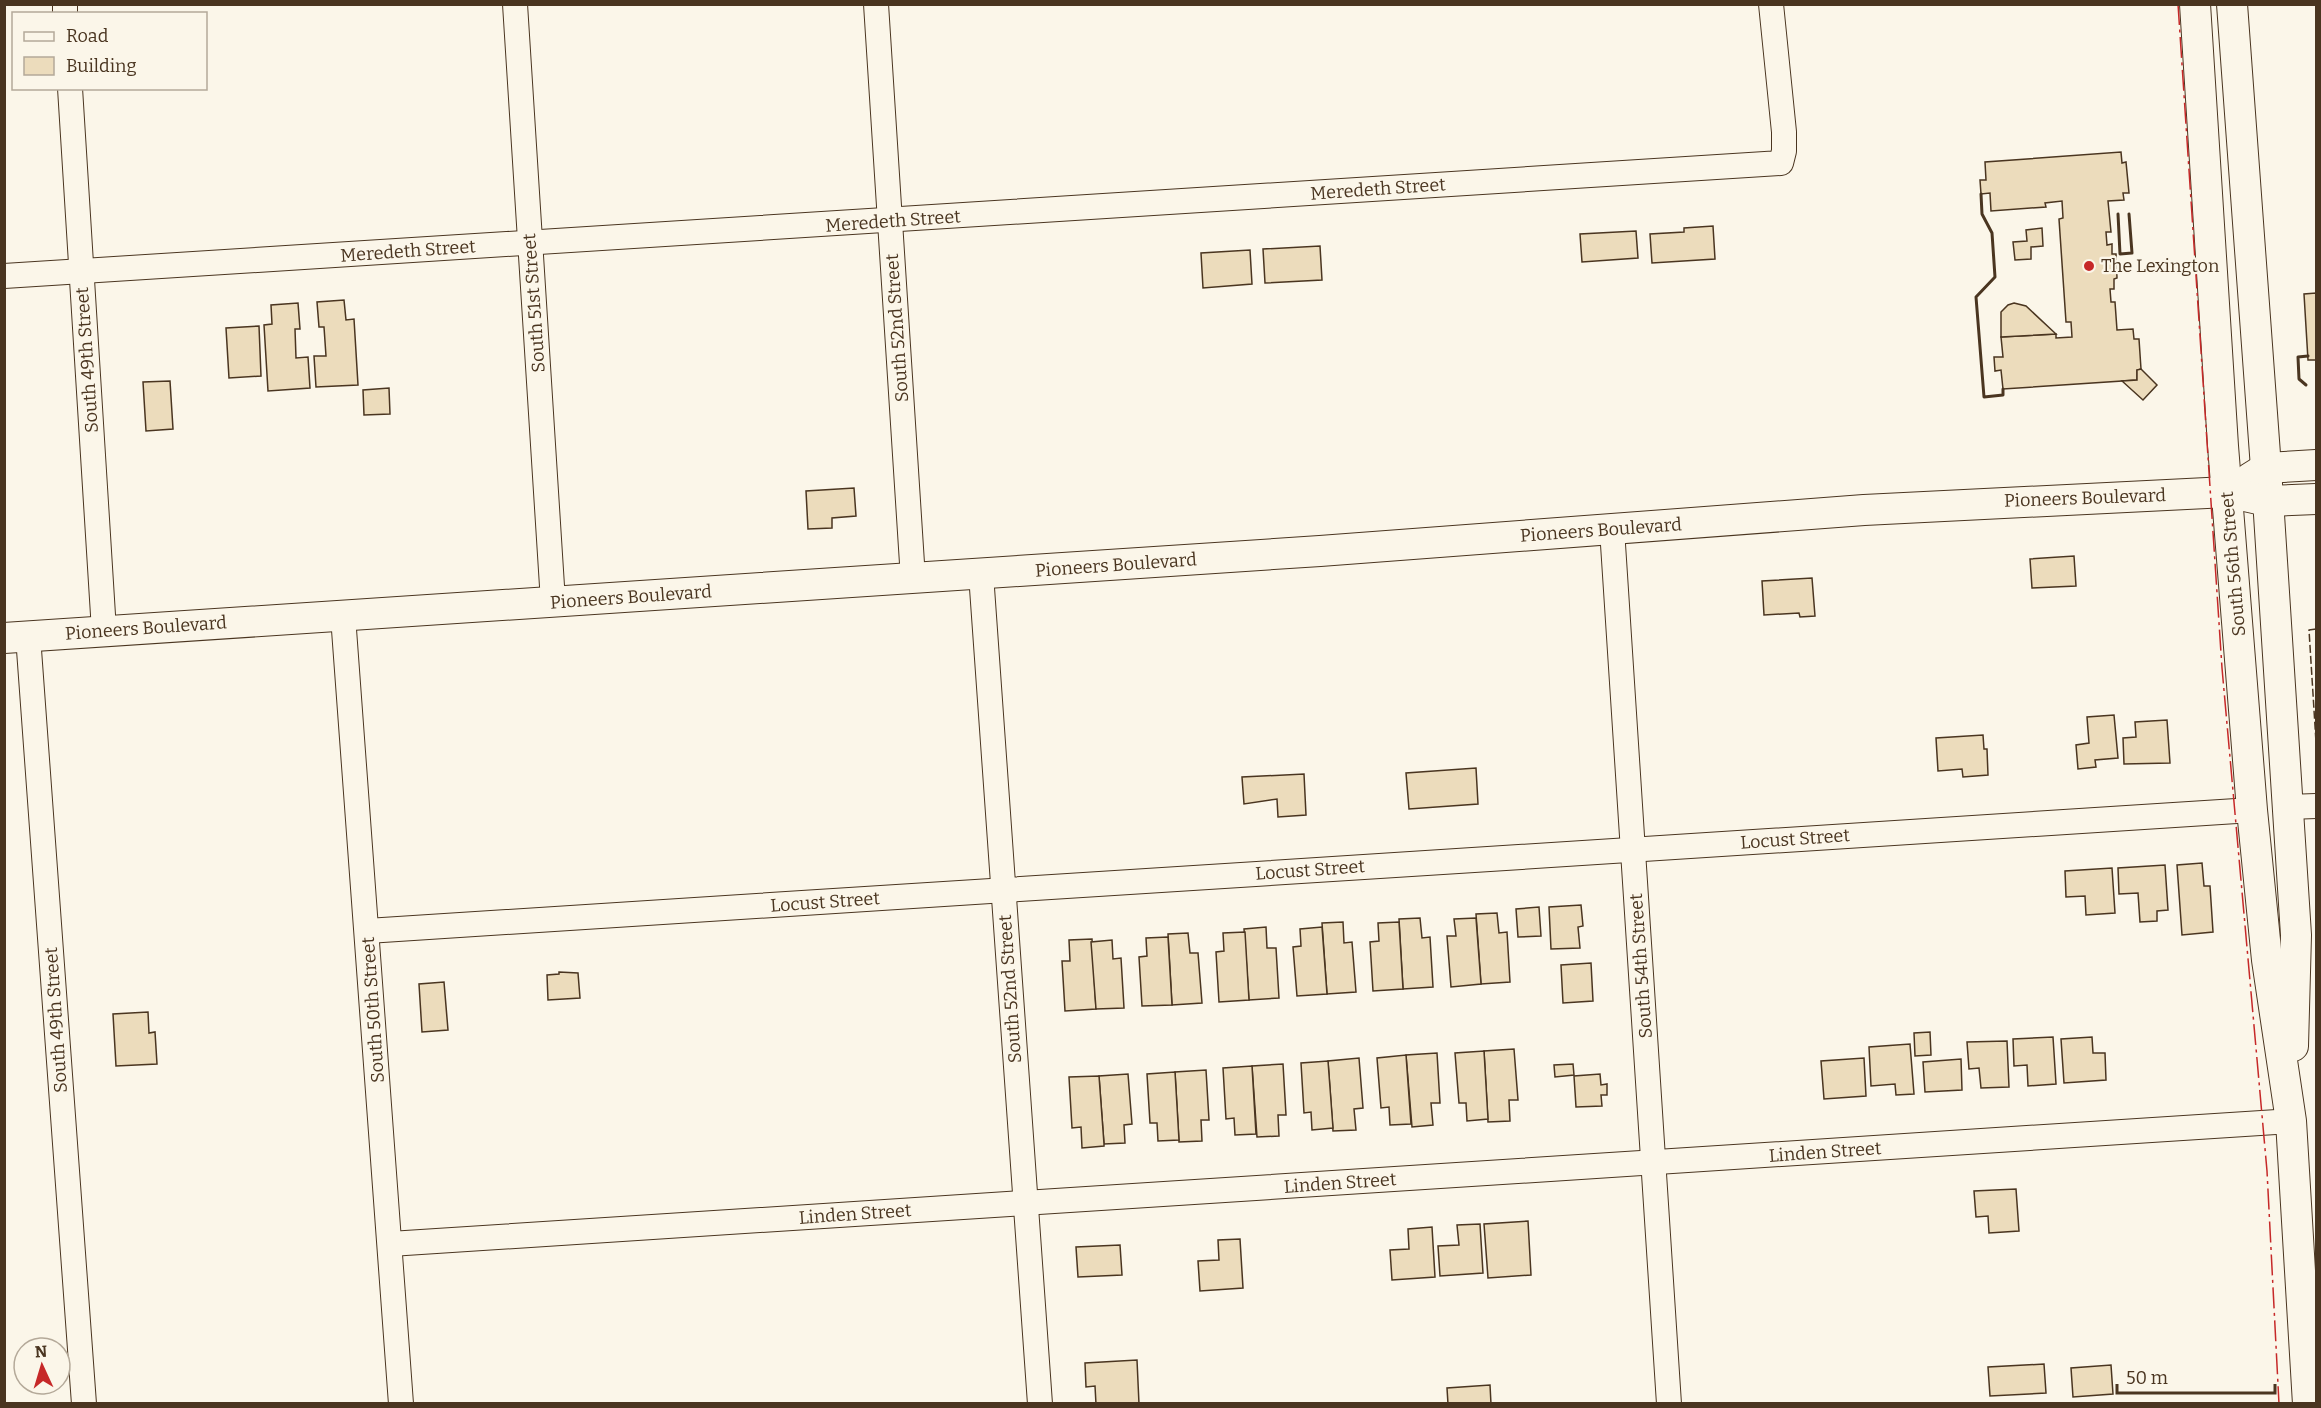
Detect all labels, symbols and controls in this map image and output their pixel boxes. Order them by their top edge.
legend [12,12,207,90]
text: Road [66,25,109,47]
text: Building [66,55,137,77]
street label: Meredeth Street [1310,173,1447,205]
street label: Meredeth Street [825,205,962,237]
street label: South 51st Street [518,232,550,373]
street label: Meredeth Street [340,235,477,267]
street label: South 52nd Street [881,253,913,403]
place label: The Lexington [2101,255,2220,277]
marker: The Lexington [2082,259,2096,273]
street label: South 49th Street [71,286,103,434]
street label: Pioneers Boulevard [2004,484,2167,512]
street label: South 56th Street [2216,490,2250,637]
street label: Pioneers Boulevard [1519,513,1683,547]
street label: Pioneers Boulevard [1034,548,1198,582]
street label: Pioneers Boulevard [549,580,713,614]
street label: Pioneers Boulevard [64,611,228,645]
street label: Locust Street [1740,824,1851,854]
street label: Locust Street [1255,855,1366,885]
street label: Locust Street [770,887,881,917]
street label: South 54th Street [1625,892,1657,1039]
street label: South 52nd Street [994,914,1026,1064]
street label: South 50th Street [357,936,389,1084]
street label: South 49th Street [40,946,72,1094]
street label: Linden Street [1768,1137,1882,1167]
street label: Linden Street [1283,1168,1397,1198]
street label: Linden Street [798,1199,912,1229]
north arrow [12,1336,72,1396]
text: N [34,1342,48,1361]
scale bar [2117,1357,2274,1395]
text: 50 m [2126,1367,2168,1389]

